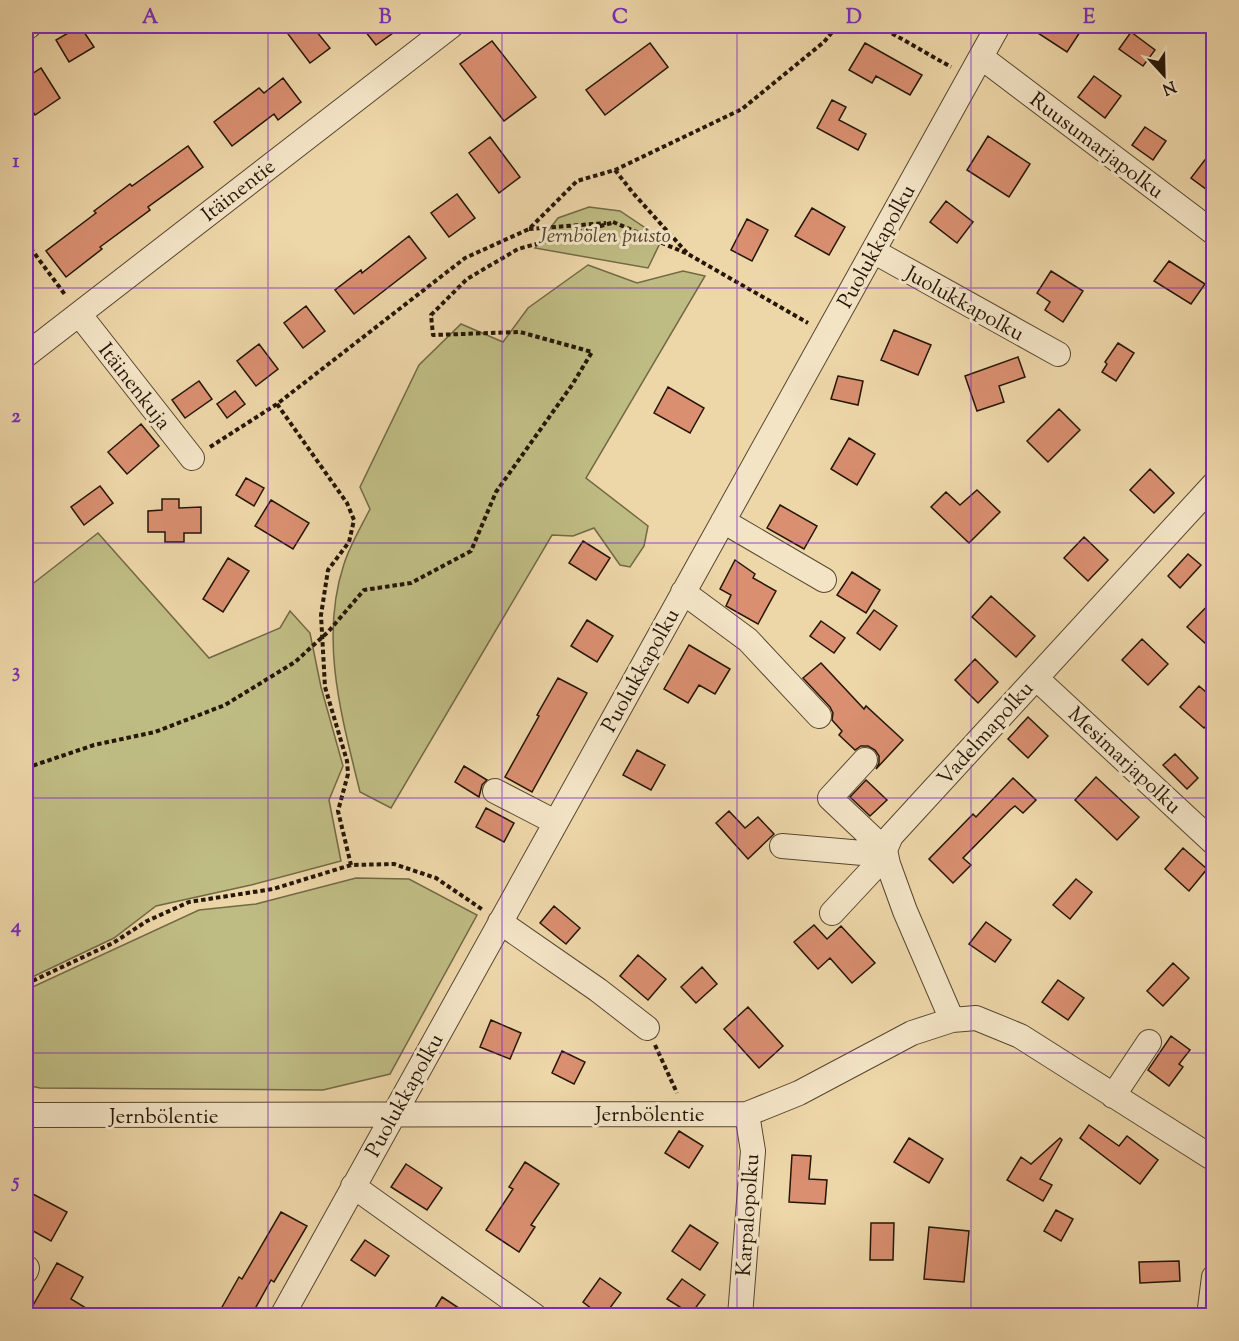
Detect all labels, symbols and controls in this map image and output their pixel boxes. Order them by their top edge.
text: A [142,4,159,33]
text: B [379,4,392,33]
text: C [612,4,628,33]
text: D [846,4,862,33]
text: E [1083,4,1096,33]
north arrow [1134,45,1194,105]
text: N [1158,74,1179,100]
street label: Ruusumarjapolku [1022,86,1169,207]
text: 1 [13,148,20,177]
street label: Itäinentie [196,153,283,230]
street label: Puolukkapolku [831,180,924,314]
park label: Jernbölen puisto [538,222,671,252]
street label: Juolukkapolku [898,259,1029,350]
street label: Itäinenkuja [90,337,177,437]
text: 2 [11,403,21,432]
street label: Puolukkapolku [595,604,688,738]
text: 3 [12,658,20,687]
street label: Vadelmapolku [931,675,1042,793]
street label: Mesimarjapolku [1060,701,1187,822]
text: 4 [10,913,21,942]
street label: Puolukkapolku [359,1029,452,1163]
street label: Jernbölentie [594,1101,705,1131]
street label: Jernbölentie [108,1103,219,1133]
street label: Karpalopolku [730,1153,768,1278]
text: 5 [11,1168,20,1197]

